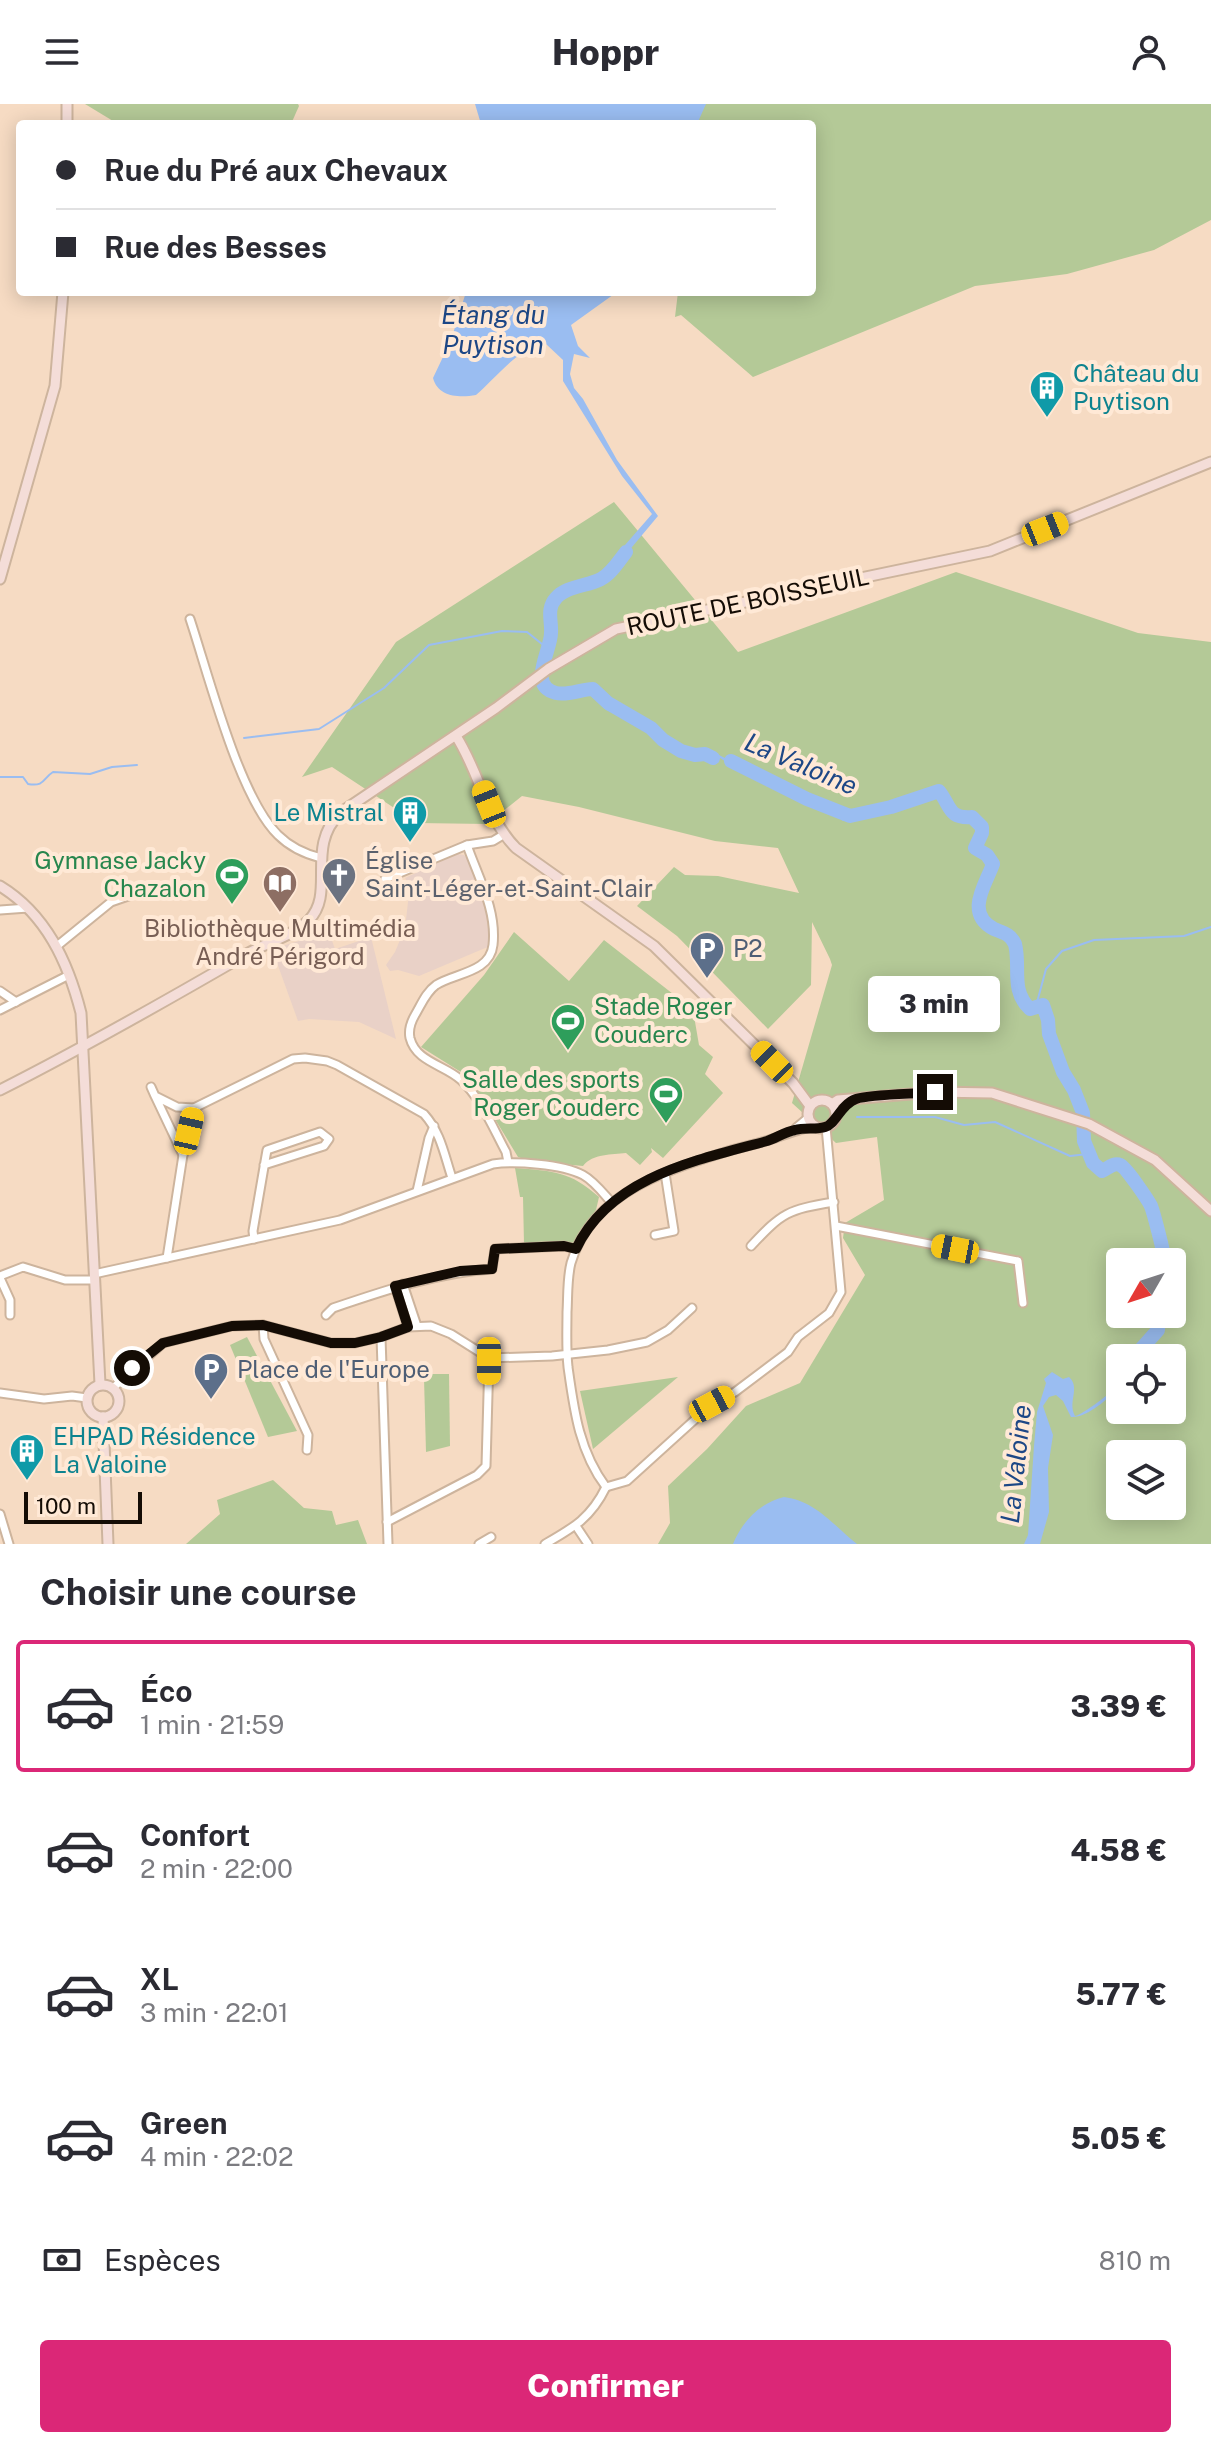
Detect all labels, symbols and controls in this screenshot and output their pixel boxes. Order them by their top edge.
icon: menu [40,30,84,74]
icon: person [1127,30,1171,74]
text: Hoppr [552,31,659,73]
text: Rue du Pré aux Chevaux [104,152,448,188]
text: Rue des Besses [104,229,327,265]
water label: Étang du Puytison [441,299,545,360]
place label: Château du Puytison [1073,359,1200,415]
building icon: Château du Puytison [1028,369,1066,419]
car [1018,509,1072,549]
street label: ROUTE DE BOISSEUIL [624,562,872,640]
water label: La Valoine [740,726,862,801]
car [469,777,509,831]
building icon: Le Mistral [391,794,429,844]
place label: Le Mistral [273,798,384,826]
place label: Gymnase Jacky Chazalon [34,846,206,902]
place label: Église Saint-Léger-et-Saint-Clair [365,846,653,902]
sports icon: Gymnase Jacky Chazalon [213,856,251,906]
church icon: Église Saint-Léger-et-Saint-Clair [320,856,358,906]
library icon: Bibliothèque Multimédia André Périgord [261,864,299,914]
place label: Bibliothèque Multimédia André Périgord [144,914,416,970]
parking icon: P2 [688,930,726,980]
place label: P2 [733,934,763,962]
callout: 3 min [869,976,1001,1032]
text: 3 min [899,988,969,1019]
place label: Stade Roger Couderc [594,992,733,1048]
sports icon: Stade Roger Couderc [549,1002,587,1052]
car [747,1037,797,1087]
place label: Salle des sports Roger Couderc [462,1065,640,1121]
route end [917,1074,953,1110]
sports icon: Salle des sports Roger Couderc [647,1075,685,1125]
car [172,1105,206,1157]
car [929,1233,981,1265]
north arrow [1106,1248,1186,1328]
map controls [1106,1248,1186,1520]
car [477,1337,501,1385]
button: locate [1106,1344,1186,1424]
route start [114,1350,150,1386]
parking icon: Place de l'Europe [192,1351,230,1401]
place label: Place de l'Europe [237,1355,430,1383]
car [685,1382,739,1426]
water label: La Valoine [994,1403,1037,1525]
place label: EHPAD Résidence La Valoine [53,1422,256,1478]
building icon: EHPAD Résidence La Valoine [8,1432,46,1482]
button: layers [1106,1440,1186,1520]
scale bar [24,1488,142,1524]
text: 100 m [36,1493,96,1519]
text: Choisir une course [40,1571,357,1613]
icon: car [44,1670,116,1742]
text: Éco [140,1673,193,1709]
text: 3.39 € [1070,1688,1167,1724]
text: 1 min · 21:59 [140,1709,284,1740]
icon: car [44,1814,116,1886]
text: Confort [140,1817,250,1853]
text: 4.58 € [1070,1832,1167,1868]
text: 2 min · 22:00 [140,1853,293,1884]
icon: car [44,1958,116,2030]
text: XL [140,1961,179,1997]
text: 5.77 € [1075,1976,1167,2012]
text: 3 min · 22:01 [140,1997,289,2028]
icon: car [44,2102,116,2174]
text: Green [140,2105,227,2141]
text: 5.05 € [1070,2120,1167,2156]
text: 4 min · 22:02 [140,2141,293,2172]
icon: cash [40,2238,84,2282]
text: Espèces [104,2242,221,2278]
text: 810 m [1099,2245,1171,2276]
button: Confirmer [40,2340,1171,2432]

